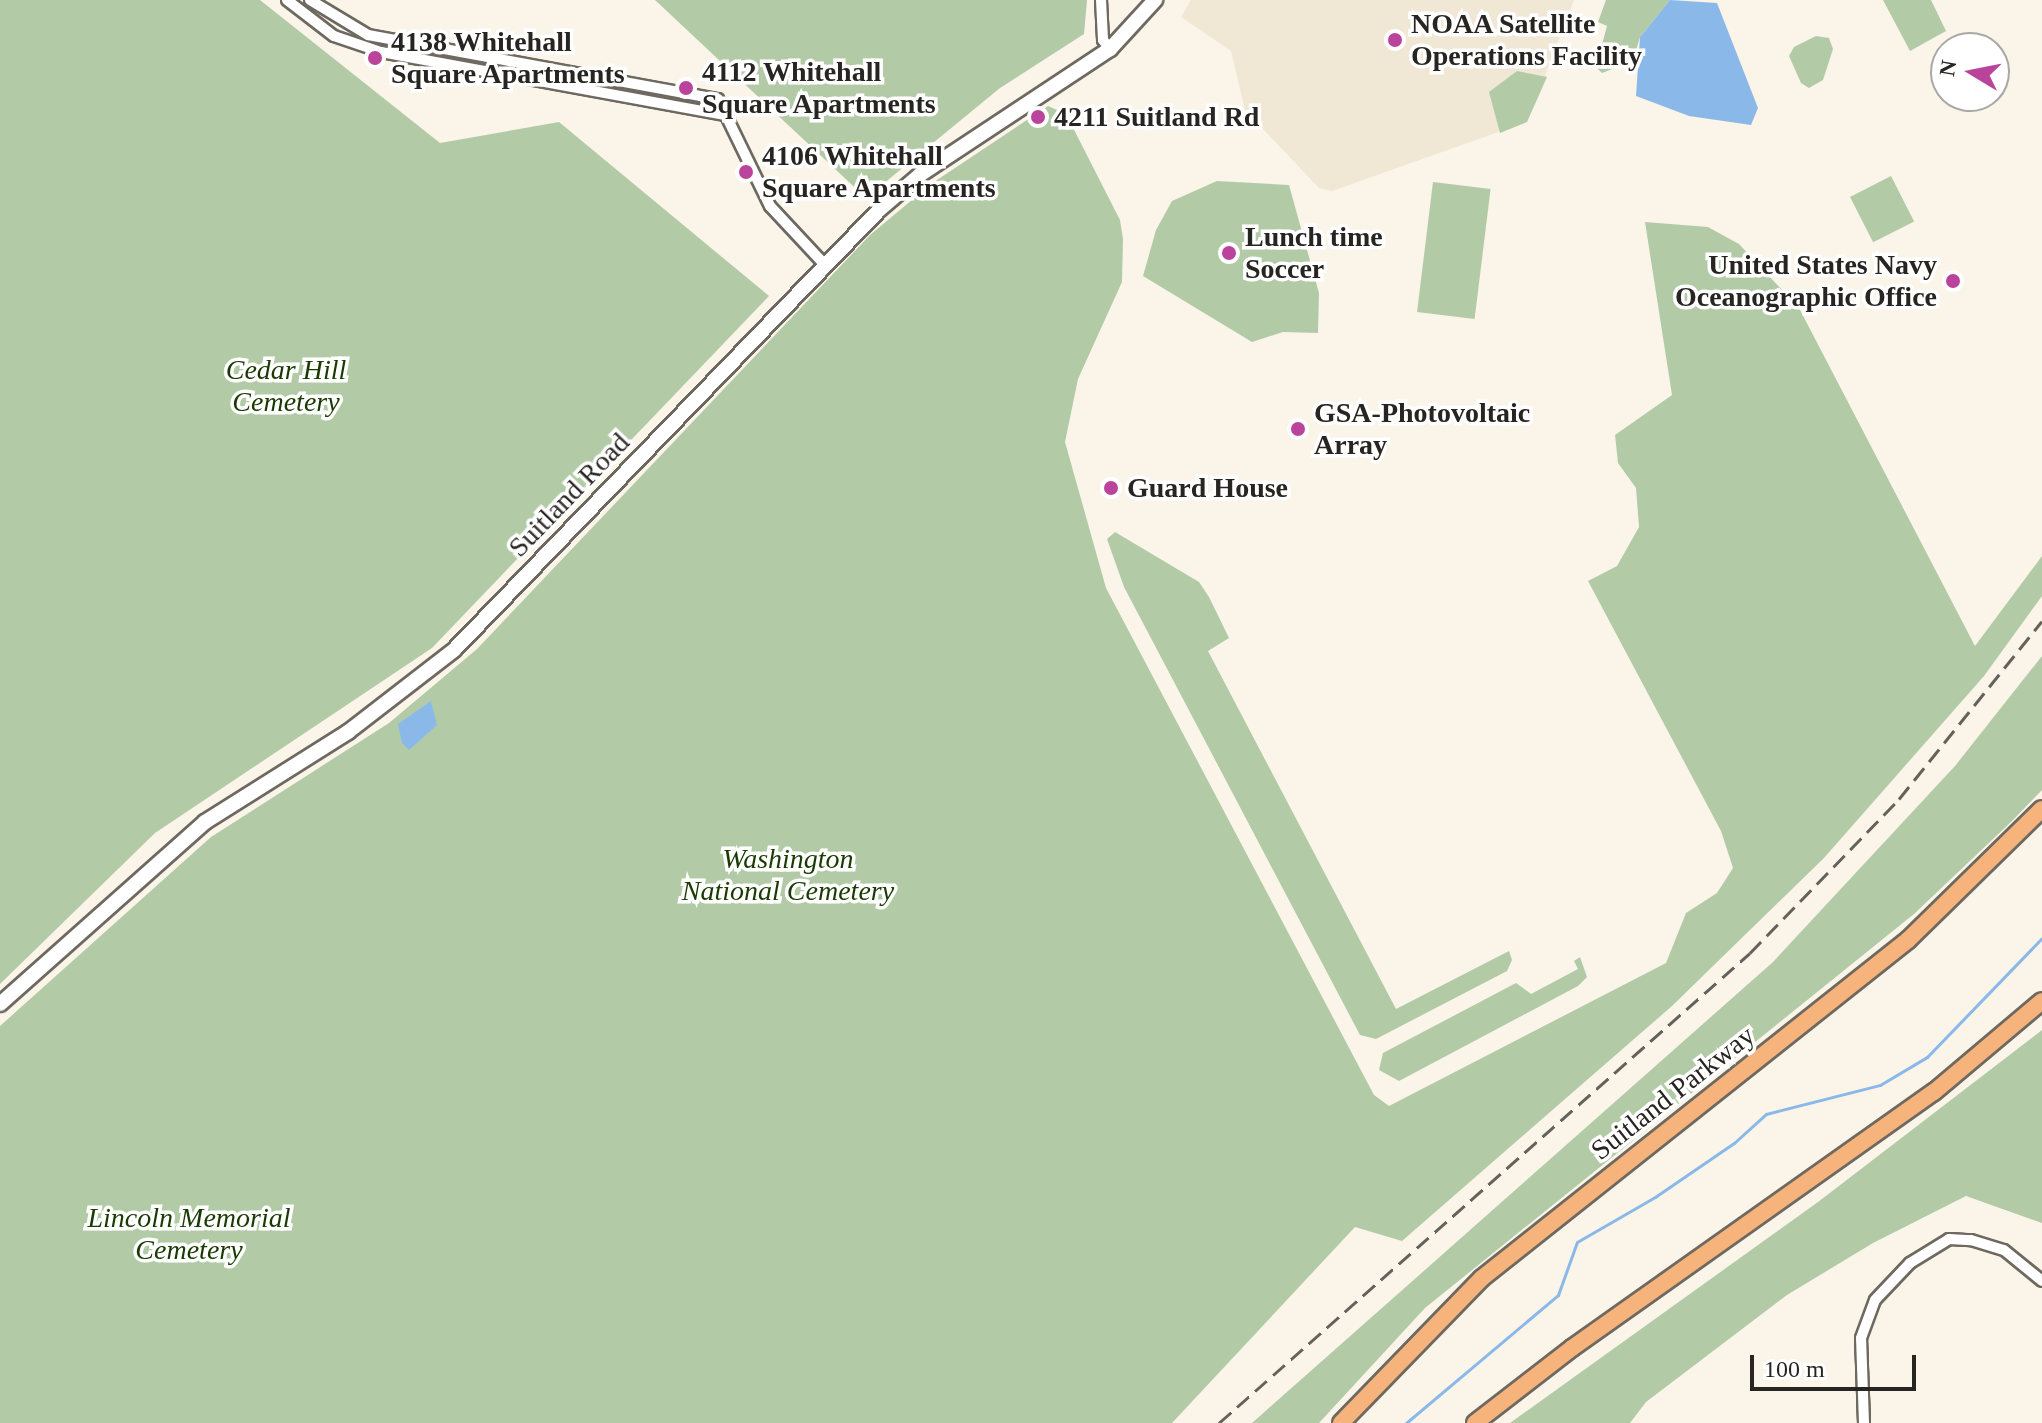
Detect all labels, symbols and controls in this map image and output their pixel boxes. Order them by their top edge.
place label: NOAA Satellite Operations Facility [1411,7,1642,73]
place label: 4138 Whitehall Square Apartments [391,25,626,91]
marker: NOAA Satellite Operations Facility [1386,31,1404,49]
north arrow [1930,32,2010,112]
marker: 4138 Whitehall Square Apartments [366,49,384,67]
place label: 4112 Whitehall Square Apartments [702,55,937,121]
text: N [1934,58,1962,78]
marker: 4112 Whitehall Square Apartments [677,79,695,97]
place label: 4211 Suitland Rd [1054,100,1259,134]
marker: 4211 Suitland Rd [1029,108,1047,126]
place label: 4106 Whitehall Square Apartments [762,139,997,205]
marker: 4106 Whitehall Square Apartments [737,163,755,181]
place label: Lunch time Soccer [1245,220,1383,286]
marker: Lunch time Soccer [1220,244,1238,262]
place label: United States Navy Oceanographic Office [1675,248,1937,314]
marker: United States Navy Oceanographic Office [1944,272,1962,290]
park label: Cedar Hill Cemetery [226,353,346,419]
place label: GSA-Photovoltaic Array [1314,396,1530,462]
marker: GSA-Photovoltaic Array [1289,420,1307,438]
street label: Suitland Road [502,426,636,564]
place label: Guard House [1127,471,1288,505]
marker: Guard House [1102,479,1120,497]
park label: Washington National Cemetery [682,842,894,908]
street label: Suitland Parkway [1585,1019,1761,1167]
park label: Lincoln Memorial Cemetery [88,1201,290,1267]
scale bar [1754,1339,1920,1389]
text: 100 m [1764,1356,1825,1382]

